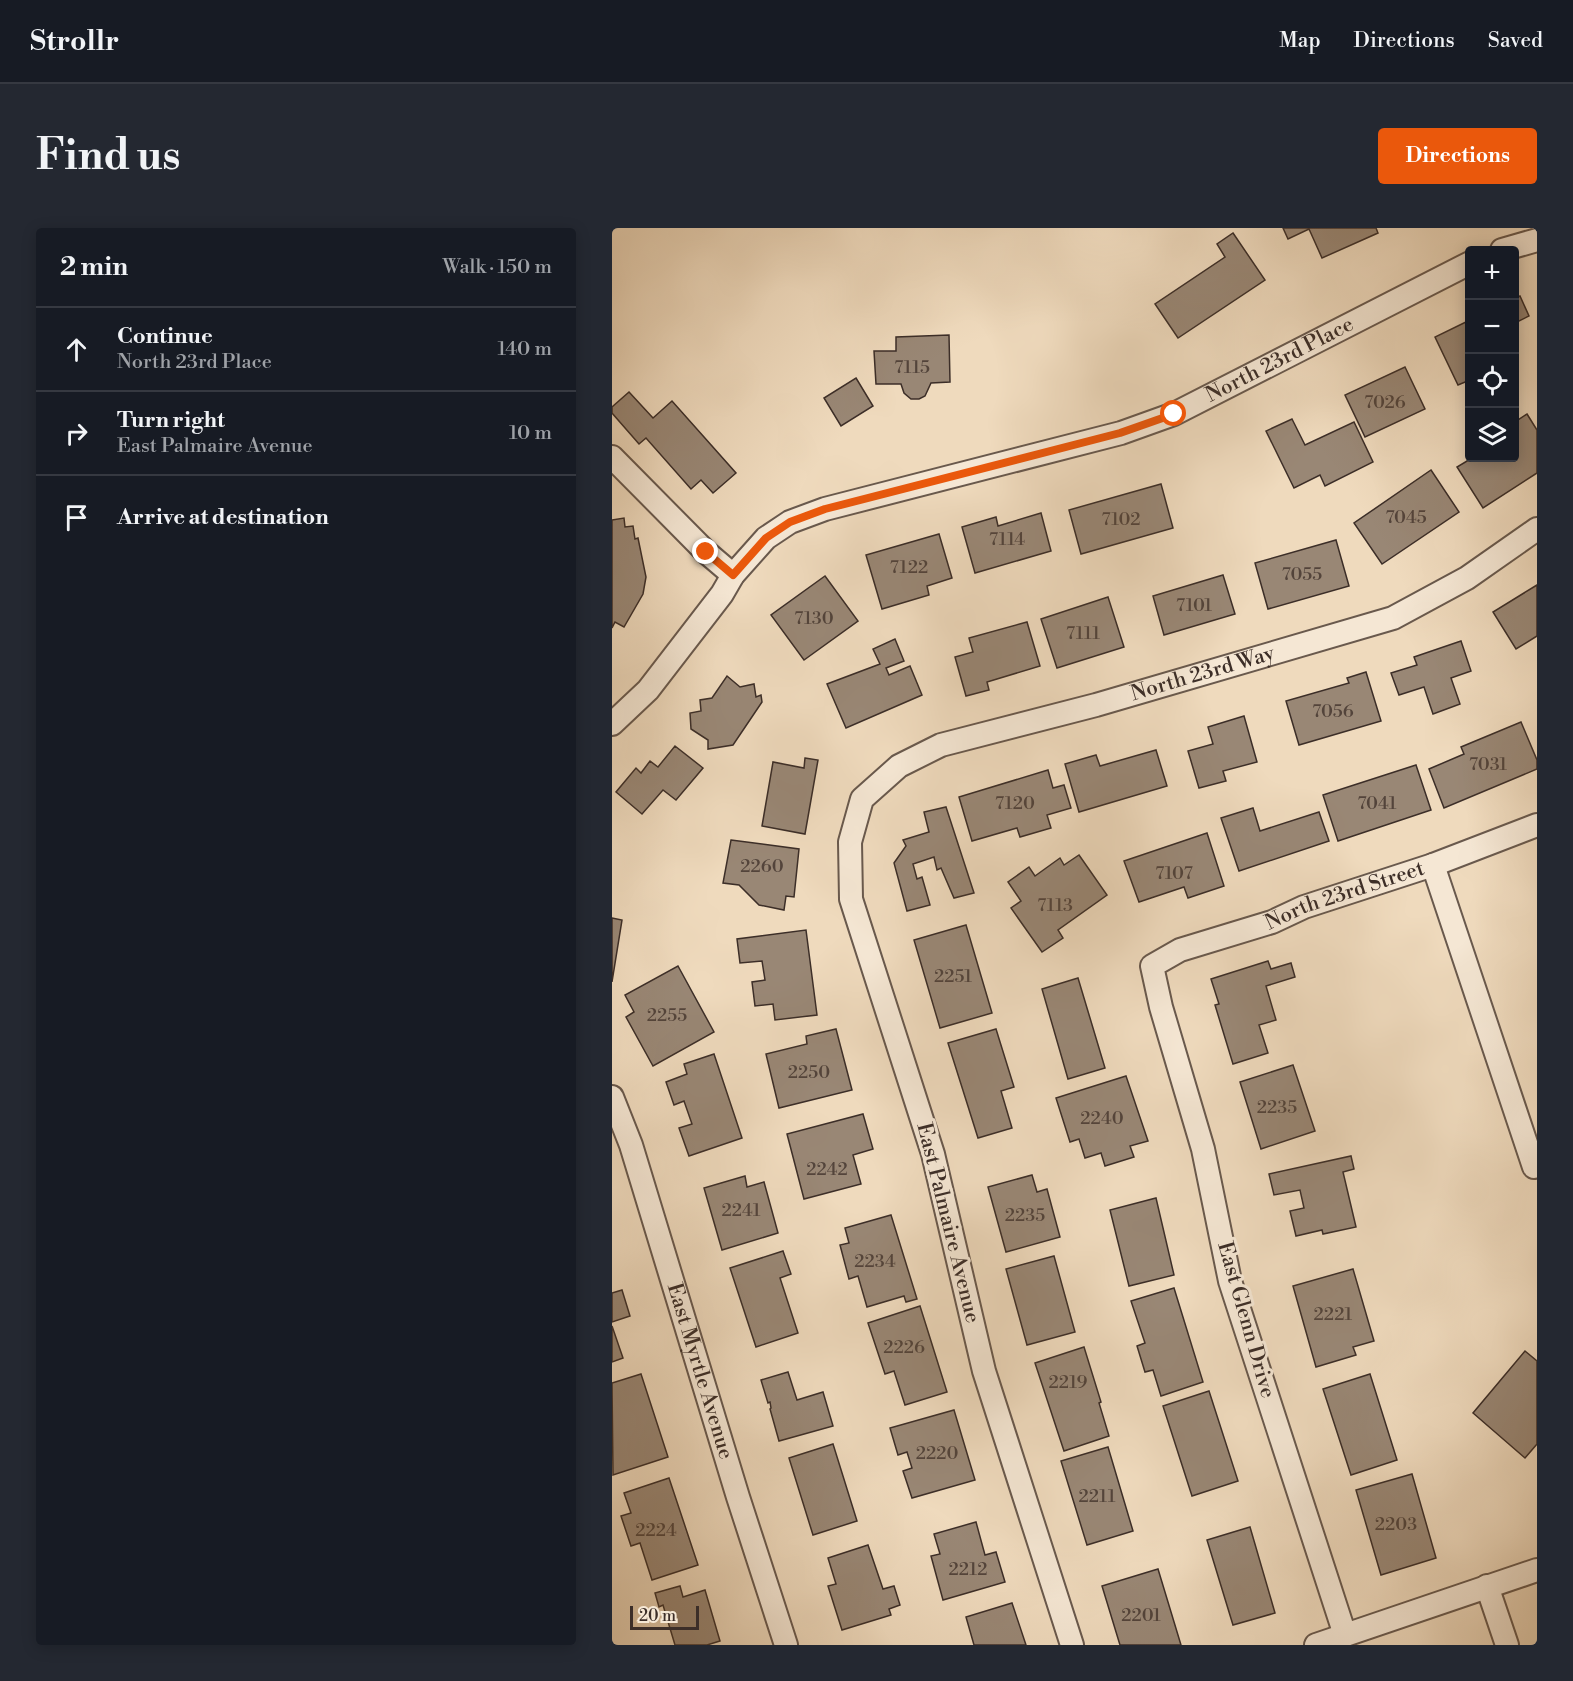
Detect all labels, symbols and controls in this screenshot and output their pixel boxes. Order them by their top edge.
text: Strollr [30,24,119,59]
text: Map [1279,28,1321,54]
text: Directions [1354,28,1455,54]
text: Saved [1488,28,1543,54]
button: Directions [1378,128,1537,184]
text: Find us [36,130,180,183]
map controls [1465,246,1519,462]
button: + [1465,246,1519,300]
text: 2 min [60,251,128,283]
text: Walk · 150 m [443,255,552,280]
button: − [1465,300,1519,354]
street label: North 23rd Place [1201,312,1358,409]
text: Continue [117,323,213,350]
icon: ahead [60,333,93,366]
text: 140 m [497,337,552,362]
text: North 23rd Place [117,350,272,375]
button: locate [1465,354,1519,408]
house number: 7115 [894,356,930,379]
house number: 7026 [1364,391,1406,414]
route start [1160,400,1186,426]
text: Turn right [117,407,225,434]
button: layers [1465,408,1519,462]
icon: right [60,417,93,450]
text: 10 m [509,421,552,446]
text: East Palmaire Avenue [117,434,313,459]
icon: arrive [60,501,93,534]
text: Arrive at destination [117,504,329,531]
house number: 7045 [1385,506,1427,529]
house number: 7102 [1102,508,1140,531]
house number: 7114 [989,528,1025,551]
route end [692,538,718,564]
house number: 7122 [890,556,928,579]
house number: 7055 [1282,563,1322,586]
house number: 7101 [1176,594,1212,617]
house number: 7130 [794,607,834,630]
house number: 7111 [1066,622,1100,645]
street label: North 23rd Way [1128,640,1278,707]
house number: 7056 [1312,700,1354,723]
house number: 7031 [1469,753,1507,776]
house number: 7120 [995,792,1035,815]
house number: 7041 [1357,792,1397,815]
house number: 2260 [740,855,784,878]
street label: North 23rd Street [1261,856,1428,936]
house number: 7107 [1155,862,1193,885]
house number: 7113 [1037,894,1073,917]
house number: 2251 [934,965,972,988]
house number: 2255 [647,1004,687,1027]
house number: 2250 [788,1061,830,1084]
house number: 2235 [1257,1096,1297,1119]
house number: 2240 [1080,1107,1124,1130]
street label: East Palmaire Avenue [911,1120,985,1326]
house number: 2242 [806,1158,848,1181]
house number: 2241 [721,1199,761,1222]
house number: 2235 [1005,1204,1045,1227]
street label: East Glenn Drive [1211,1239,1281,1401]
house number: 2234 [854,1250,896,1273]
street label: East Myrtle Avenue [661,1280,739,1462]
house number: 2221 [1314,1303,1353,1326]
house number: 2226 [883,1336,925,1359]
house number: 2219 [1049,1371,1087,1394]
house number: 2220 [916,1442,958,1465]
house number: 2211 [1079,1485,1116,1508]
house number: 2203 [1375,1513,1417,1536]
house number: 2224 [635,1519,677,1542]
house number: 2212 [948,1558,988,1581]
scale bar [630,1603,699,1630]
house number: 2201 [1121,1604,1161,1627]
text: 20 m [639,1606,676,1626]

